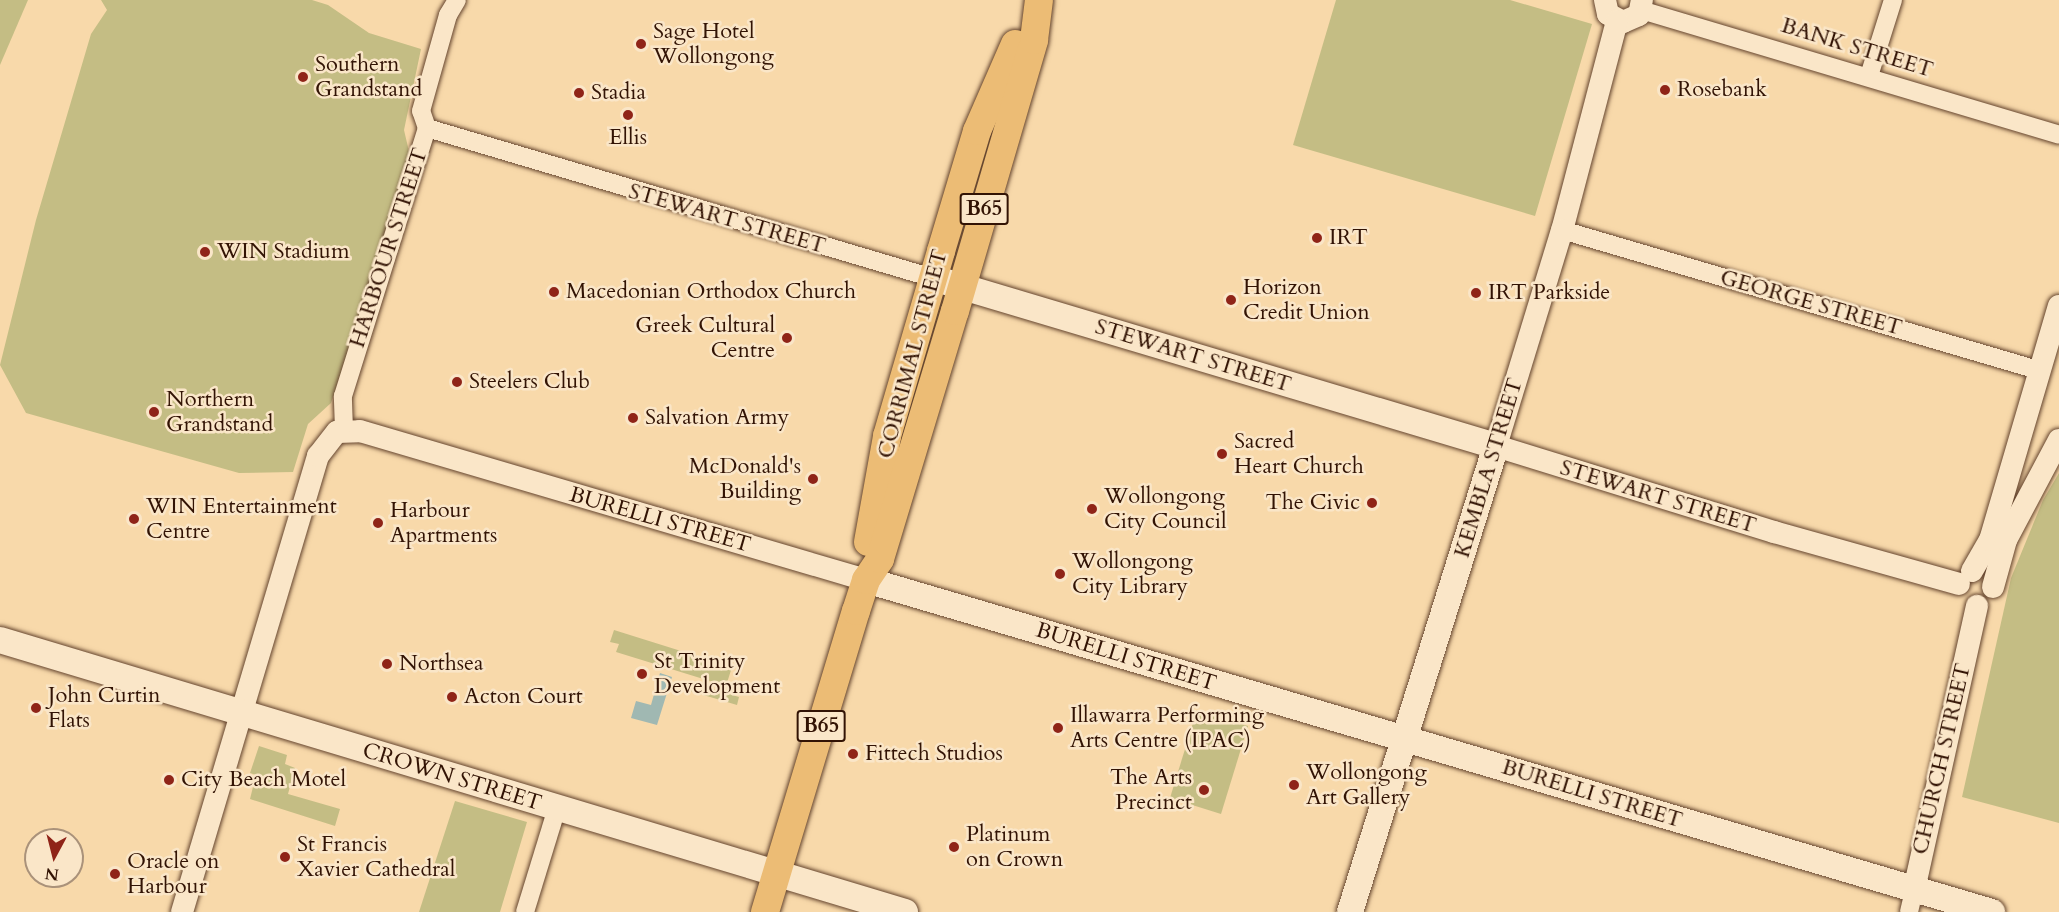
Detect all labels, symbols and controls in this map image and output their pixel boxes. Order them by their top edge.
street label: BANK STREET [1778,12,1936,84]
place label: Sage Hotel Wollongong [653,18,774,70]
marker: Sage Hotel Wollongong [634,37,648,51]
place label: Southern Grandstand [315,51,422,102]
marker: Southern Grandstand [296,70,310,84]
place label: Rosebank [1677,77,1767,103]
place label: Stadia [591,80,646,106]
marker: Rosebank [1658,83,1672,97]
marker: Stadia [572,86,586,100]
marker: Ellis [621,108,635,122]
place label: Ellis [609,125,647,151]
street label: HARBOUR STREET [344,145,434,351]
street label: STEWART STREET [625,178,829,260]
road number: B65 [958,191,1010,227]
place label: IRT [1329,225,1368,251]
marker: IRT [1310,231,1324,245]
place label: WIN Stadium [217,239,350,265]
marker: WIN Stadium [198,245,212,259]
street label: CORRIMAL STREET [872,247,954,461]
street label: GEORGE STREET [1717,264,1905,342]
place label: Horizon Credit Union [1243,274,1370,326]
place label: Macedonian Orthodox Church [566,279,856,305]
place label: IRT Parkside [1488,280,1610,306]
marker: Macedonian Orthodox Church [547,285,561,299]
marker: IRT Parkside [1469,286,1483,300]
marker: Horizon Credit Union [1224,293,1238,307]
place label: Greek Cultural Centre [635,312,775,364]
street label: STEWART STREET [1092,314,1294,398]
marker: Greek Cultural Centre [780,331,794,345]
place label: Steelers Club [469,369,590,395]
marker: Steelers Club [450,375,464,389]
street label: KEMBLA STREET [1449,375,1529,561]
place label: Northern Grandstand [166,386,273,438]
marker: Northern Grandstand [147,405,161,419]
place label: Salvation Army [645,405,789,431]
marker: Salvation Army [626,411,640,425]
place label: Sacred Heart Church [1234,428,1364,480]
marker: Sacred Heart Church [1215,447,1229,461]
place label: McDonald's Building [689,453,801,505]
street label: STEWART STREET [1557,455,1759,539]
marker: McDonald's Building [806,472,820,486]
street label: BURELLI STREET [566,481,754,559]
place label: Wollongong City Council [1104,483,1227,534]
place label: The Civic [1266,490,1360,516]
place label: WIN Entertainment Centre [146,493,337,544]
marker: The Civic [1365,496,1379,510]
place label: Harbour Apartments [390,497,497,548]
marker: Wollongong City Council [1085,502,1099,516]
marker: WIN Entertainment Centre [127,512,141,526]
marker: Harbour Apartments [371,516,385,530]
place label: Wollongong City Library [1072,548,1193,600]
marker: Wollongong City Library [1053,567,1067,581]
street label: BURELLI STREET [1033,617,1219,697]
place label: St Trinity Development [654,648,780,700]
place label: Northsea [399,651,484,677]
marker: Northsea [380,657,394,671]
street label: CHURCH STREET [1907,661,1977,857]
marker: St Trinity Development [635,667,649,681]
place label: John Curtin Flats [48,682,160,734]
place label: Acton Court [464,684,583,710]
marker: Acton Court [445,690,459,704]
marker: John Curtin Flats [29,701,43,715]
place label: Illawarra Performing Arts Centre (IPAC) [1070,702,1264,754]
road number: B65 [796,708,846,744]
marker: Illawarra Performing Arts Centre (IPAC) [1051,721,1065,735]
street label: CROWN STREET [359,737,545,817]
place label: Fittech Studios [865,741,1003,767]
marker: Fittech Studios [846,747,860,761]
street label: BURELLI STREET [1499,754,1685,834]
place label: Wollongong Art Gallery [1306,759,1427,810]
place label: The Arts Precinct [1110,764,1192,816]
place label: City Beach Motel [181,767,346,793]
marker: City Beach Motel [162,773,176,787]
marker: Wollongong Art Gallery [1287,778,1301,792]
marker: The Arts Precinct [1197,783,1211,797]
place label: Platinum on Crown [966,821,1063,872]
north arrow [24,828,84,888]
place label: St Francis Xavier Cathedral [297,831,455,882]
marker: Platinum on Crown [947,840,961,854]
place label: Oracle on Harbour [127,848,219,900]
marker: St Francis Xavier Cathedral [278,850,292,864]
text: N [44,862,60,886]
marker: Oracle on Harbour [108,867,122,881]

